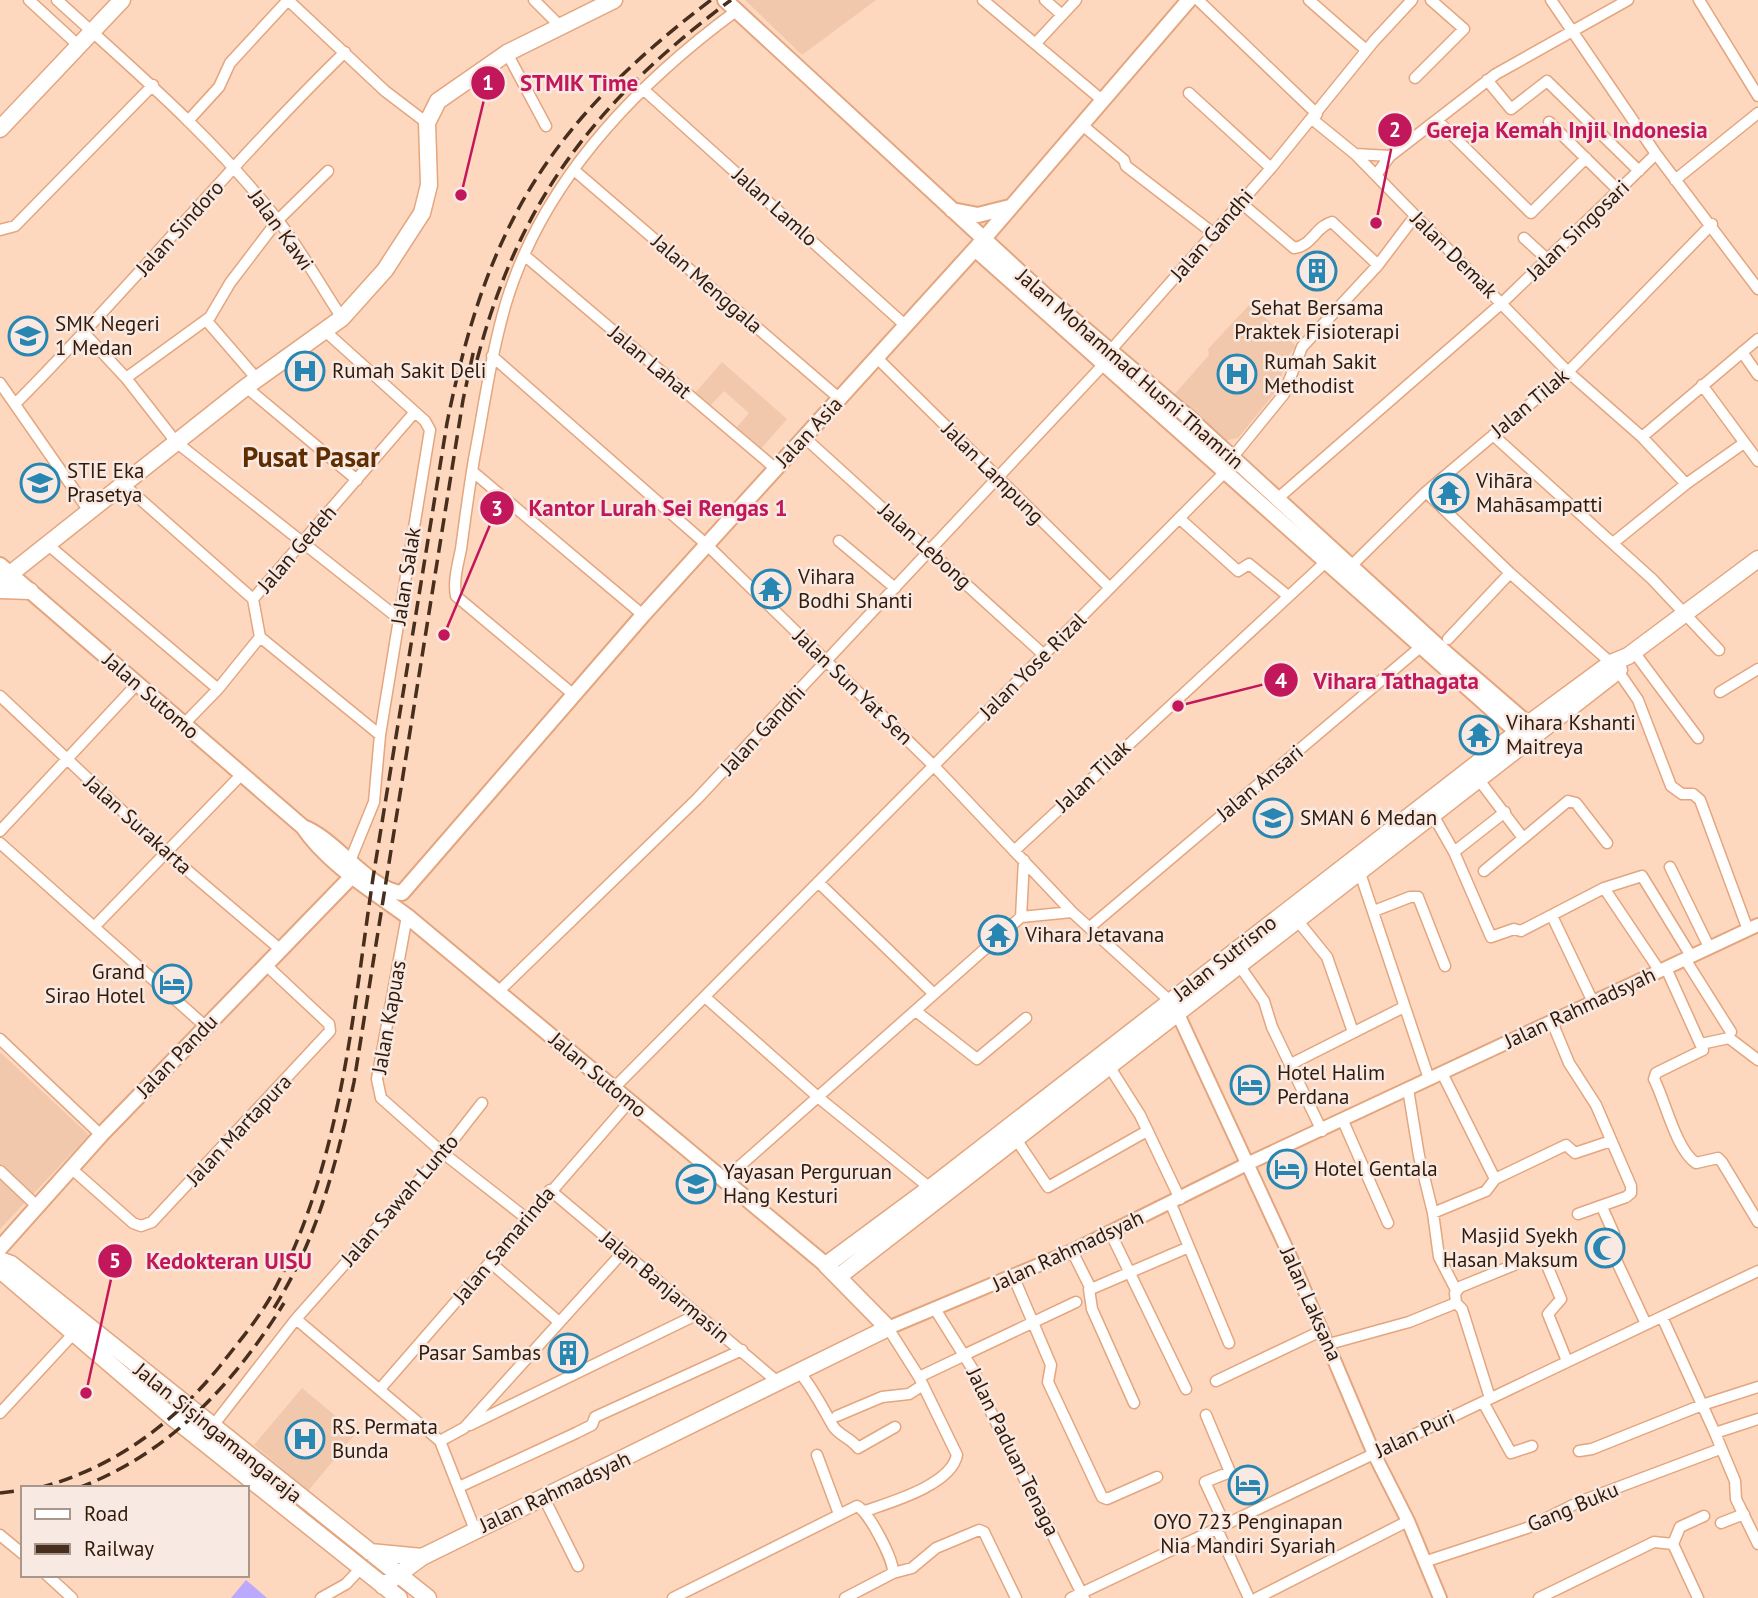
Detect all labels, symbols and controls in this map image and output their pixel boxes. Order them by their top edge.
callout: STMIK Time [471,61,653,105]
text: STMIK Time [520,68,638,97]
text: 1 [482,69,494,96]
callout: Gereja Kemah Injil Indonesia [1377,108,1721,152]
text: Gereja Kemah Injil Indonesia [1426,115,1708,144]
text: 2 [1389,116,1401,143]
street label: Jalan Lamlo [726,161,824,252]
street label: Jalan Sindoro [129,174,230,282]
street label: Jalan Singosari [1520,174,1635,286]
street label: Jalan Kawi [242,183,320,276]
street label: Jalan Gandhi [1164,183,1259,287]
street label: Jalan Demak [1404,205,1504,304]
street label: Jalan Menggala [645,227,768,339]
building icon: Sehat Bersama Praktek Fisioterapi [1296,250,1338,292]
street label: Jalan Mohammad Husni Thamrin [1010,262,1250,475]
place label: Sehat Bersama Praktek Fisioterapi [1234,294,1400,345]
place label: SMK Negeri 1 Medan [55,310,160,361]
school or university icon: SMK Negeri 1 Medan [7,315,49,357]
street label: Jalan Lahat [603,318,697,404]
place label: Rumah Sakit Methodist [1264,348,1377,399]
hospital icon: Rumah Sakit Deli [284,350,326,392]
hospital icon: Rumah Sakit Methodist [1216,353,1258,395]
place label: Rumah Sakit Deli [332,357,486,384]
street label: Jalan Tilak [1484,362,1574,444]
street label: Jalan Asia [769,391,848,473]
street label: Jalan Lampung [936,415,1050,529]
district label: Pusat Pasar [242,438,380,475]
place label: STIE Eka Prasetya [67,457,145,508]
school or university icon: STIE Eka Prasetya [19,462,61,504]
place label: Vihāra Mahāsampatti [1475,467,1603,518]
temple icon: Vihāra Mahāsampatti [1428,472,1470,514]
callout: Kantor Lurah Sei Rengas 1 [480,486,802,530]
text: Kantor Lurah Sei Rengas 1 [528,493,788,522]
text: 3 [491,495,503,522]
street label: Jalan Lebong [873,496,977,594]
street label: Jalan Gedeh [251,499,342,599]
street label: Jalan Salak [384,525,427,628]
place label: Vihara Bodhi Shanti [797,563,913,614]
temple icon: Vihara Bodhi Shanti [750,568,792,610]
street label: Jalan Yose Rizal [973,607,1092,725]
street label: Jalan Sun Yat Sen [787,622,919,750]
street label: Jalan Sutomo [97,646,205,745]
callout: Vihara Tathagata [1263,658,1493,702]
text: Vihara Tathagata [1312,666,1479,695]
text: 4 [1275,667,1287,694]
street label: Jalan Gandhi [713,679,811,781]
place label: Vihara Kshanti Maitreya [1505,709,1636,760]
temple icon: Vihara Kshanti Maitreya [1458,714,1500,756]
street label: Jalan Tilak [1049,734,1136,818]
street label: Jalan Ansari [1210,738,1309,827]
street label: Jalan Surakarta [78,768,198,880]
school or university icon: SMAN 6 Medan [1252,797,1294,839]
place label: SMAN 6 Medan [1300,804,1437,831]
street label: Jalan Sutrisno [1167,909,1282,1007]
temple icon: Vihara Jetavana [977,914,1019,956]
place label: Vihara Jetavana [1024,921,1164,948]
place label: Grand Sirao Hotel [45,958,145,1009]
street label: Jalan Kapuas [365,958,412,1077]
street label: Jalan Rahmadsyah [1499,961,1660,1055]
hotel icon: Grand Sirao Hotel [151,963,193,1005]
street label: Jalan Pandu [130,1008,223,1104]
street label: Jalan Sutomo [543,1025,653,1123]
place label: Hotel Halim Perdana [1277,1059,1385,1110]
hotel icon: Hotel Halim Perdana [1229,1064,1271,1106]
street label: Jalan Martapura [179,1068,297,1192]
street label: Jalan Sawah Lunto [334,1128,464,1272]
hotel icon: Hotel Gentala [1266,1148,1308,1190]
place label: Hotel Gentala [1314,1155,1438,1182]
place label: Yayasan Perguruan Hang Kesturi [723,1158,892,1209]
school or university icon: Yayasan Perguruan Hang Kesturi [675,1163,717,1205]
street label: Jalan Samarinda [446,1180,561,1310]
street label: Jalan Rahmadsyah [987,1204,1148,1298]
place label: Masjid Syekh Hasan Maksum [1443,1222,1578,1273]
street label: Jalan Banjarmasin [594,1224,736,1349]
mosque icon: Masjid Syekh Hasan Maksum [1584,1227,1626,1269]
callout: Kedokteran UISU [97,1239,326,1283]
street label: Jalan Laksana [1274,1242,1349,1365]
text: Kedokteran UISU [146,1246,312,1275]
text: 5 [109,1247,121,1274]
building icon: Pasar Sambas [547,1332,589,1374]
place label: Pasar Sambas [418,1339,541,1366]
street label: Jalan Sisingamangaraja [128,1356,308,1509]
street label: Jalan Paduan Tenaga [960,1362,1066,1541]
street label: Jalan Puri [1370,1403,1459,1464]
place label: RS. Permata Bunda [332,1413,438,1464]
hospital icon: RS. Permata Bunda [284,1418,326,1460]
street label: Jalan Rahmadsyah [474,1445,635,1539]
hotel icon: OYO 723 Penginapan Nia Mandiri Syariah [1227,1464,1269,1506]
street label: Gang Buku [1523,1475,1623,1538]
legend [21,1486,248,1577]
text: Road [84,1500,128,1527]
place label: OYO 723 Penginapan Nia Mandiri Syariah [1153,1508,1343,1559]
text: Railway [84,1535,154,1562]

